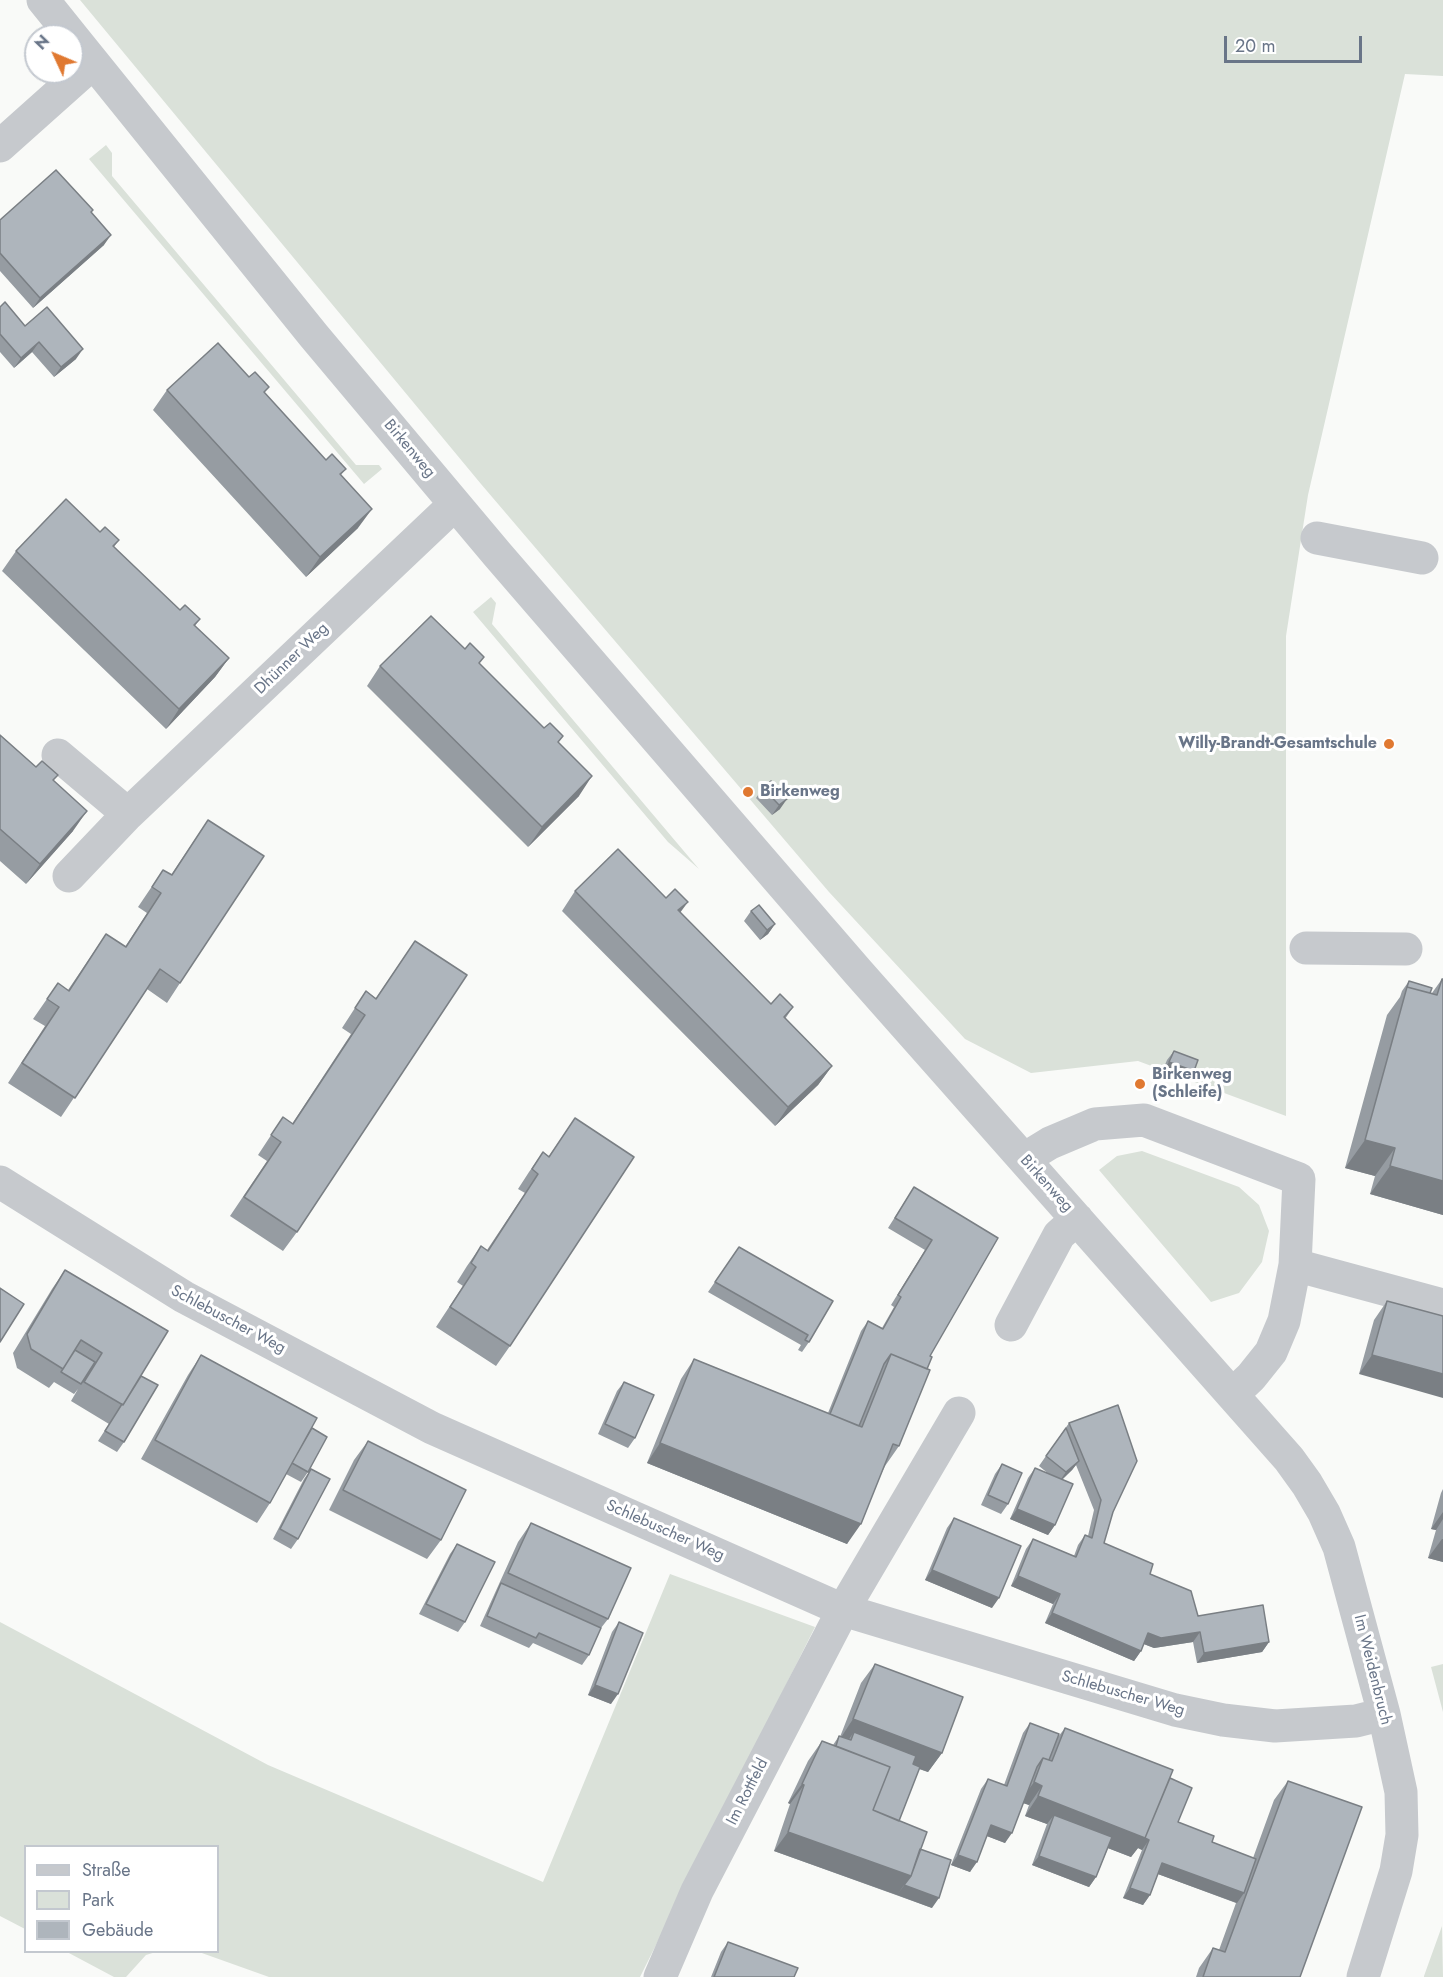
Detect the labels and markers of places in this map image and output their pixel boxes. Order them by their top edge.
place label: Willy-Brandt-Gesamtschule [1178,734,1377,754]
marker: Willy-Brandt-Gesamtschule [1382,737,1396,751]
place label: Birkenweg [760,782,840,802]
marker: Birkenweg [741,785,755,799]
place label: Birkenweg (Schleife) [1152,1065,1232,1103]
marker: Birkenweg (Schleife) [1133,1077,1147,1091]

